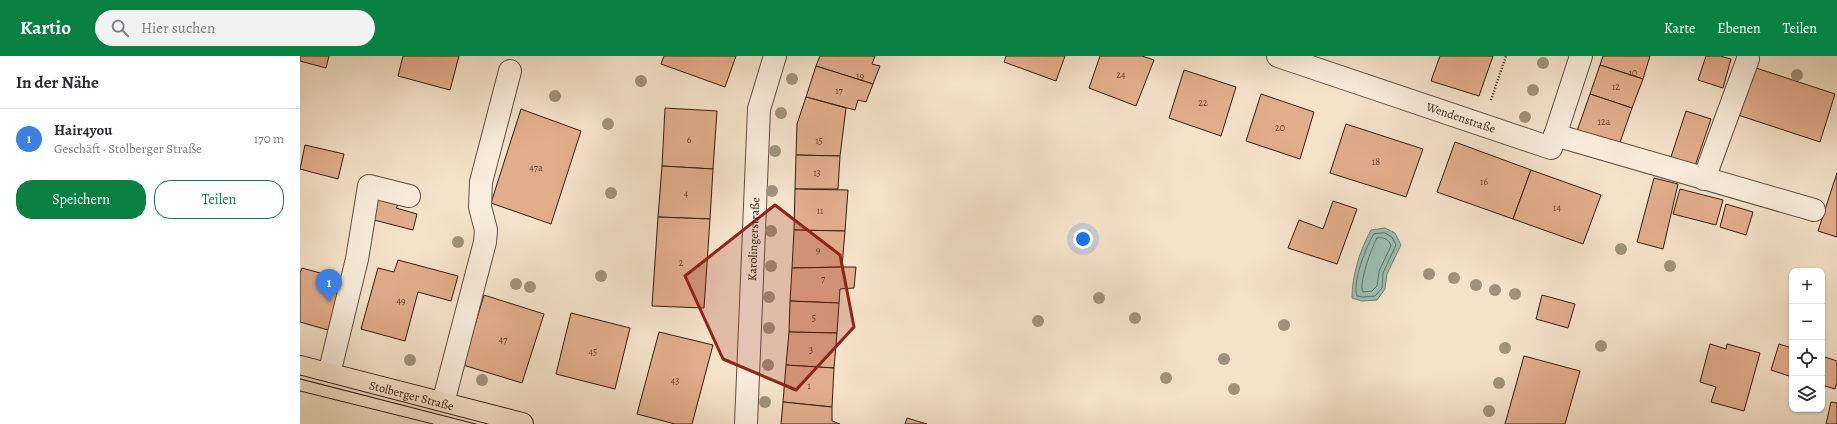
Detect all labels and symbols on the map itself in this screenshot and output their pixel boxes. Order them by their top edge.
house number: 10 [1629,66,1637,79]
house number: 24 [1116,68,1126,81]
house number: 19 [856,69,864,82]
house number: 12 [1612,80,1620,93]
house number: 17 [835,84,844,97]
house number: 22 [1198,96,1208,109]
street label: Wendenstraße [1423,98,1498,137]
house number: 12a [1598,115,1611,128]
house number: 20 [1275,121,1285,134]
house number: 6 [687,133,692,146]
house number: 15 [815,134,823,147]
house number: 18 [1372,155,1380,168]
house number: 47a [529,161,543,174]
house number: 13 [813,166,821,179]
house number: 16 [1480,175,1488,188]
house number: 4 [684,187,689,200]
street label: Karolingerstraße [744,197,763,281]
house number: 14 [1553,201,1561,214]
house number: 11 [817,204,824,217]
your location [1073,229,1093,249]
house number: 9 [816,243,821,256]
house number: 2 [679,256,684,269]
pin: 1 [316,269,342,302]
house number: 7 [821,272,826,285]
house number: 49 [396,294,406,307]
house number: 5 [812,311,816,324]
house number: 47 [499,333,508,346]
house number: 3 [809,343,813,356]
house number: 45 [589,345,597,358]
house number: 43 [671,374,679,387]
street label: Stolberger Straße [367,377,455,414]
house number: 1 [807,379,811,392]

